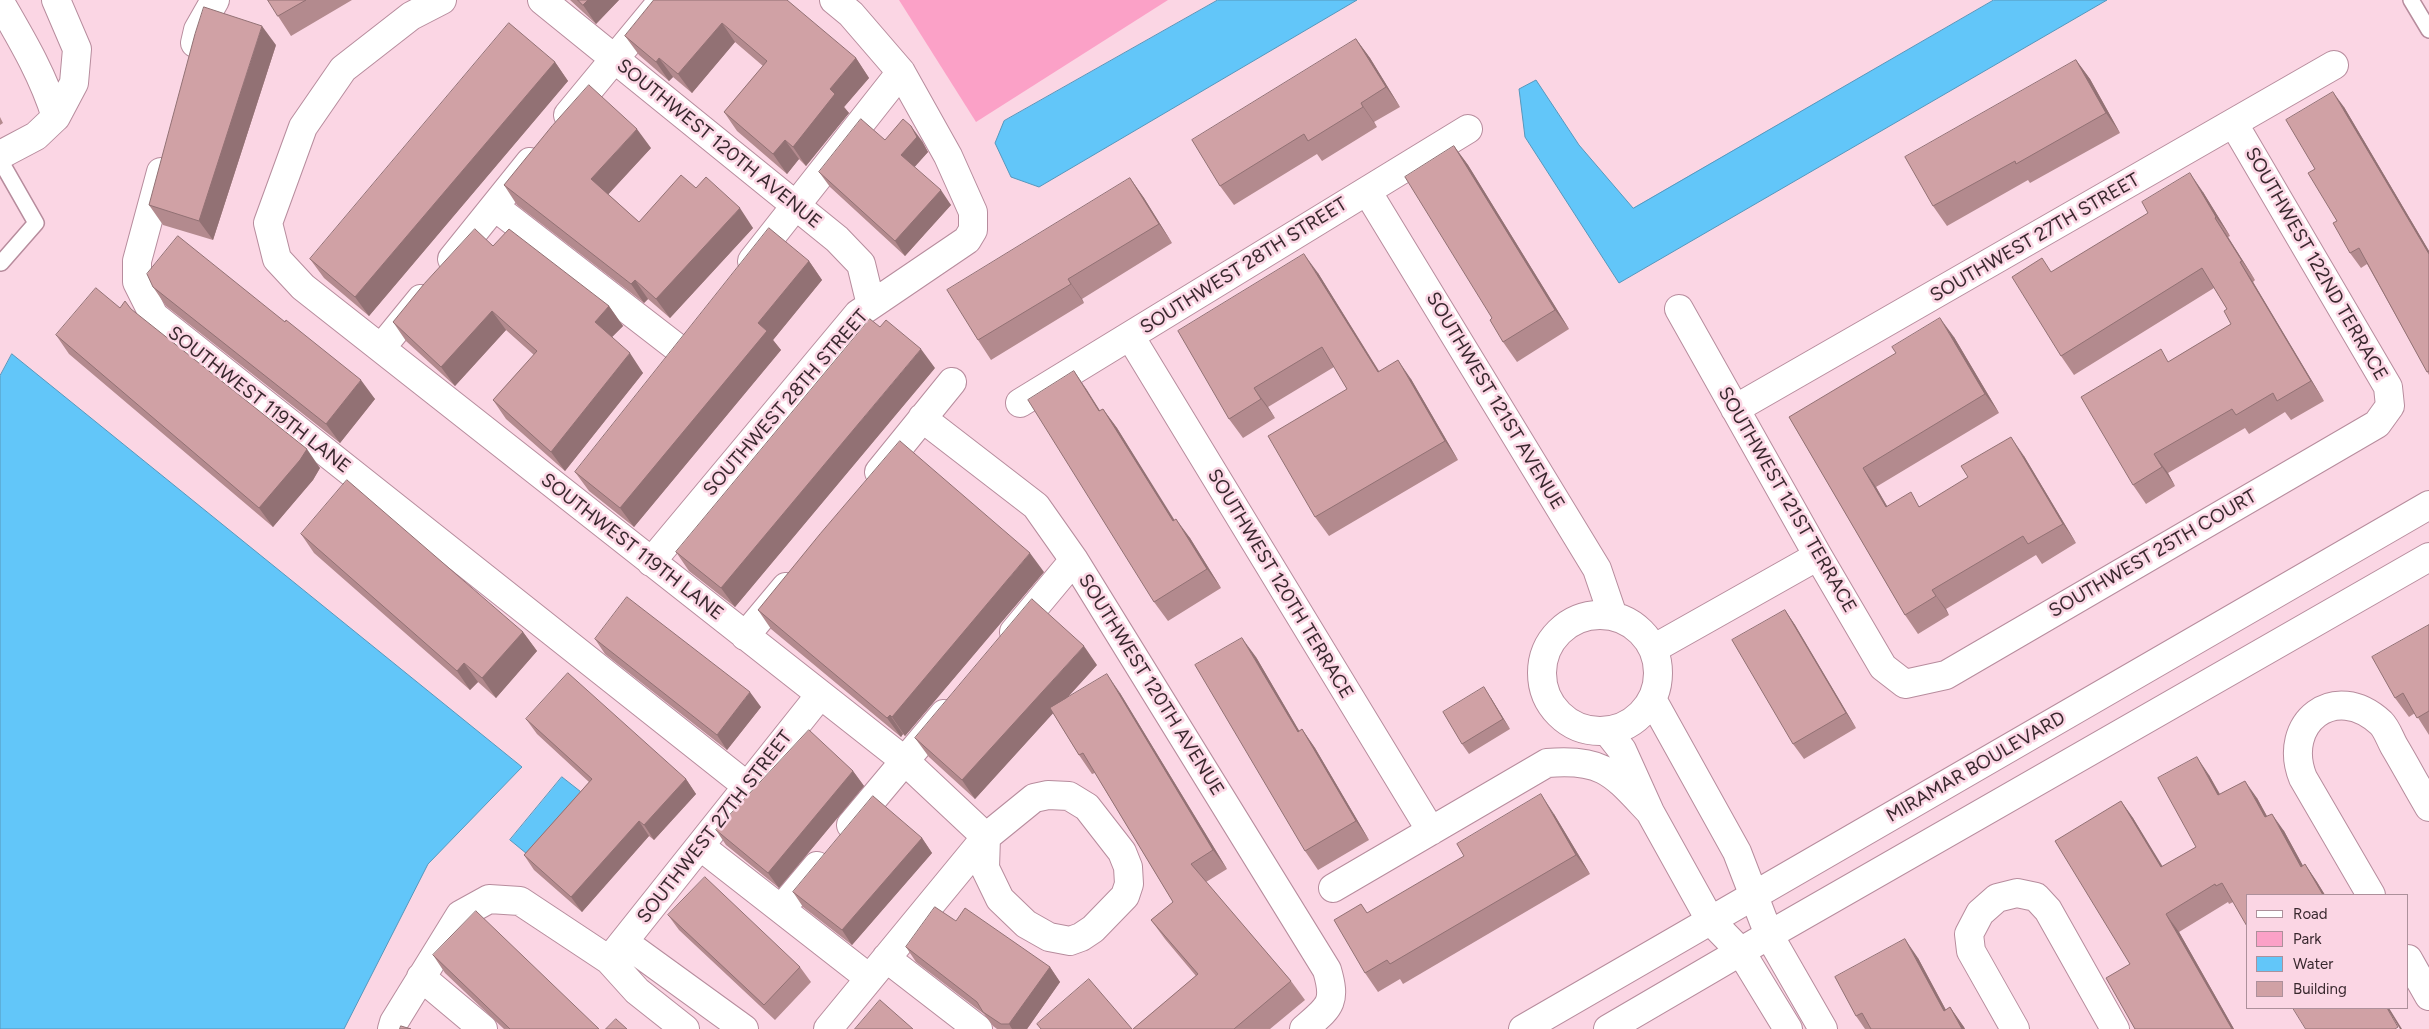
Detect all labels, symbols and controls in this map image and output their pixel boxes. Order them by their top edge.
street label: SOUTHWEST 120TH AVENUE [612,54,826,234]
street label: SOUTHWEST 122ND TERRACE [2240,143,2392,385]
street label: SOUTHWEST 27TH STREET [1926,169,2144,307]
street label: SOUTHWEST 28TH STREET [1136,193,1352,339]
street label: SOUTHWEST 121ST AVENUE [1421,288,1569,514]
street label: SOUTHWEST 28TH STREET [699,305,873,501]
street label: SOUTHWEST 119TH LANE [163,322,355,478]
street label: SOUTHWEST 121ST TERRACE [1713,383,1861,617]
street label: SOUTHWEST 120TH TERRACE [1202,465,1358,703]
street label: SOUTHWEST 119TH LANE [536,469,728,625]
street label: SOUTHWEST 25TH COURT [2045,485,2261,623]
street label: SOUTHWEST 120TH AVENUE [1073,570,1229,800]
street label: MIRAMAR BOULEVARD [1883,706,2069,828]
street label: SOUTHWEST 27TH STREET [633,726,797,928]
legend [2246,894,2409,1009]
text: Road [2293,905,2328,923]
text: Park [2293,930,2322,948]
text: Water [2293,955,2333,973]
text: Building [2293,980,2347,998]

